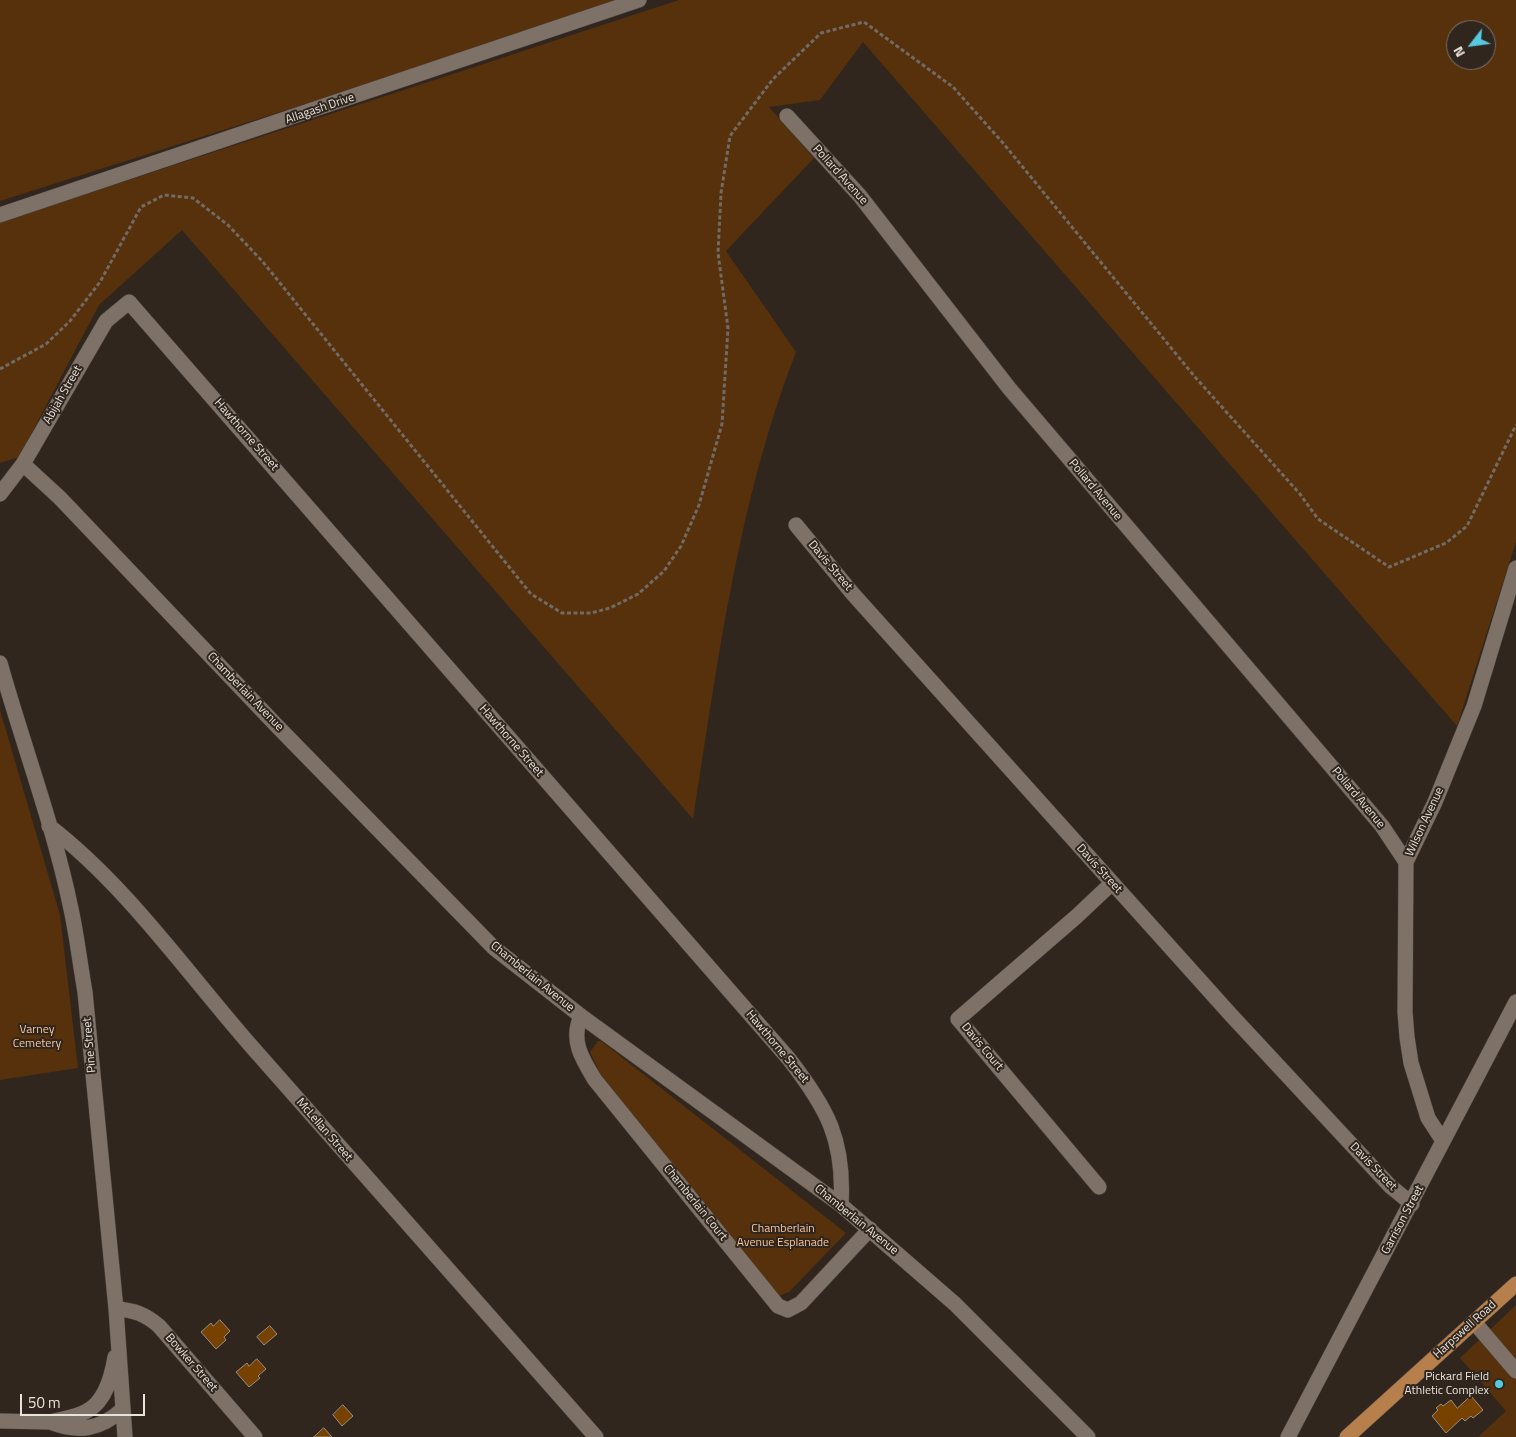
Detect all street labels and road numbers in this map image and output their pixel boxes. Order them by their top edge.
street label: Allagash Drive [284,91,356,127]
street label: Pollard Avenue [809,142,871,208]
street label: Abijah Street [41,363,85,427]
street label: Hawthorne Street [211,396,281,474]
street label: Pollard Avenue [1065,456,1125,524]
street label: Davis Street [805,538,855,594]
street label: Chamberlain Avenue [204,650,286,734]
street label: Hawthorne Street [476,702,546,780]
street label: Pollard Avenue [1328,764,1388,832]
street label: Wilson Avenue [1403,785,1447,859]
street label: Davis Street [1073,841,1125,897]
street label: Chamberlain Avenue [487,939,577,1015]
street label: Hawthorne Street [742,1008,812,1086]
street label: Pine Street [80,1017,100,1073]
street label: Davis Court [958,1020,1006,1074]
street label: McLellan Street [293,1096,355,1164]
street label: Davis Street [1347,1140,1399,1194]
street label: Chamberlain Court [660,1162,730,1244]
street label: Chamberlain Avenue [811,1182,901,1258]
street label: Garrison Street [1379,1183,1427,1257]
street label: Harpswell Road [1431,1298,1499,1362]
street label: Bowker Street [162,1331,220,1395]

